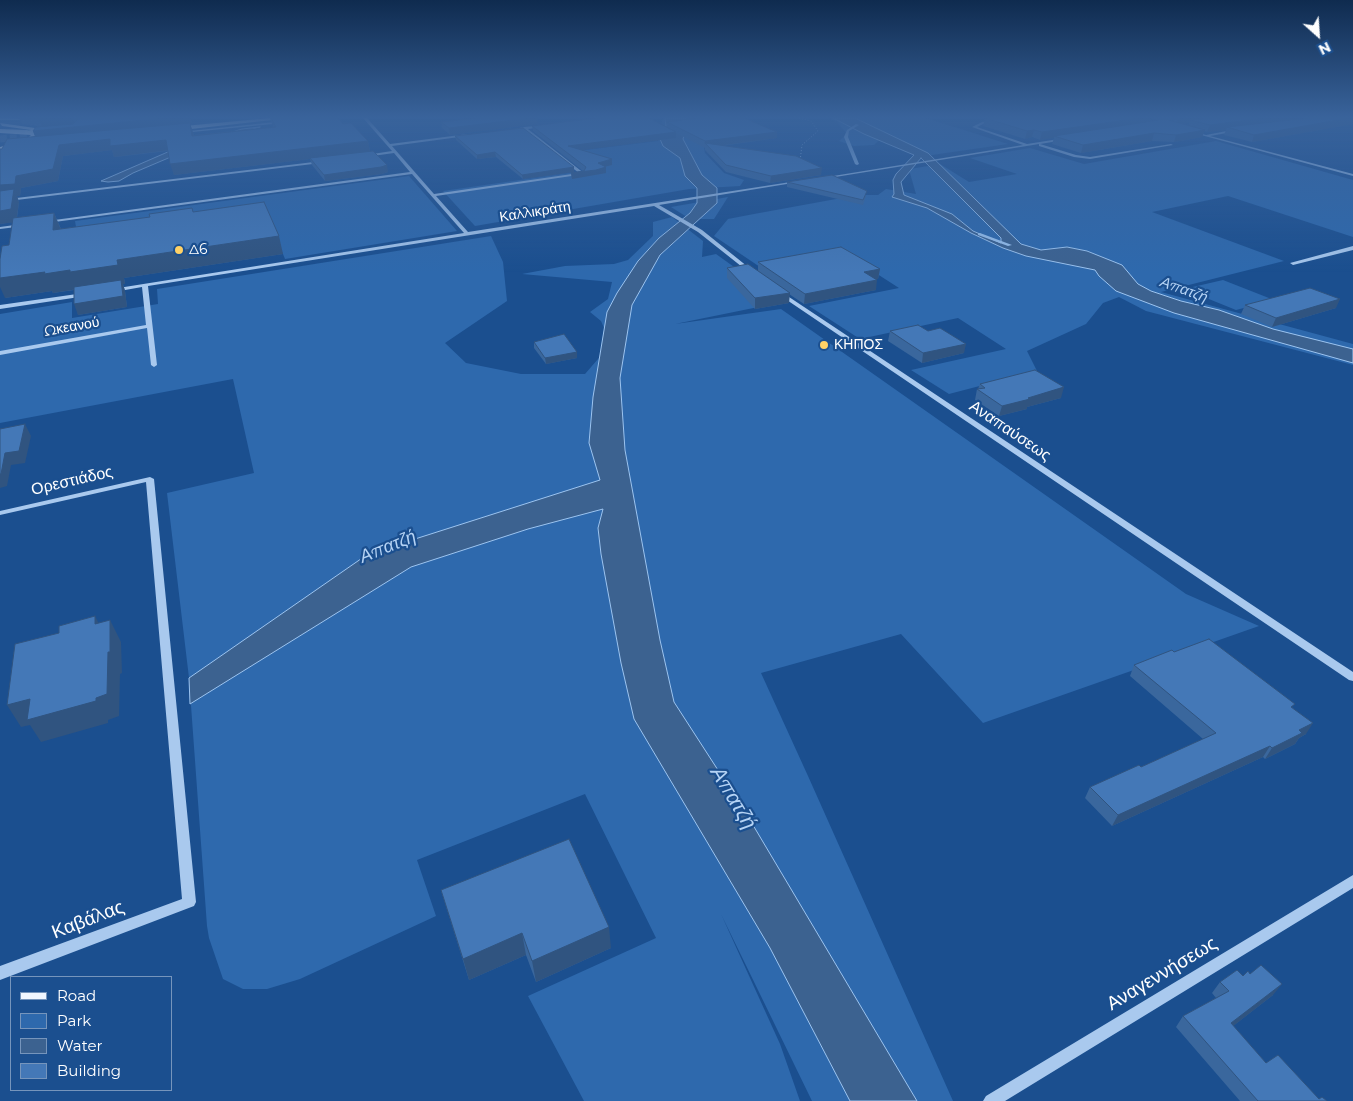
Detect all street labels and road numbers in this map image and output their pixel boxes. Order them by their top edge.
street label: Καλλικράτη [498,198,572,226]
street label: Ωκεανού [43,314,101,340]
street label: Αναπαύσεως [966,397,1054,465]
street label: Ορεστιάδος [29,462,115,500]
street label: Καβάλας [49,896,127,944]
street label: Αναγεννήσεως [1103,932,1221,1016]

